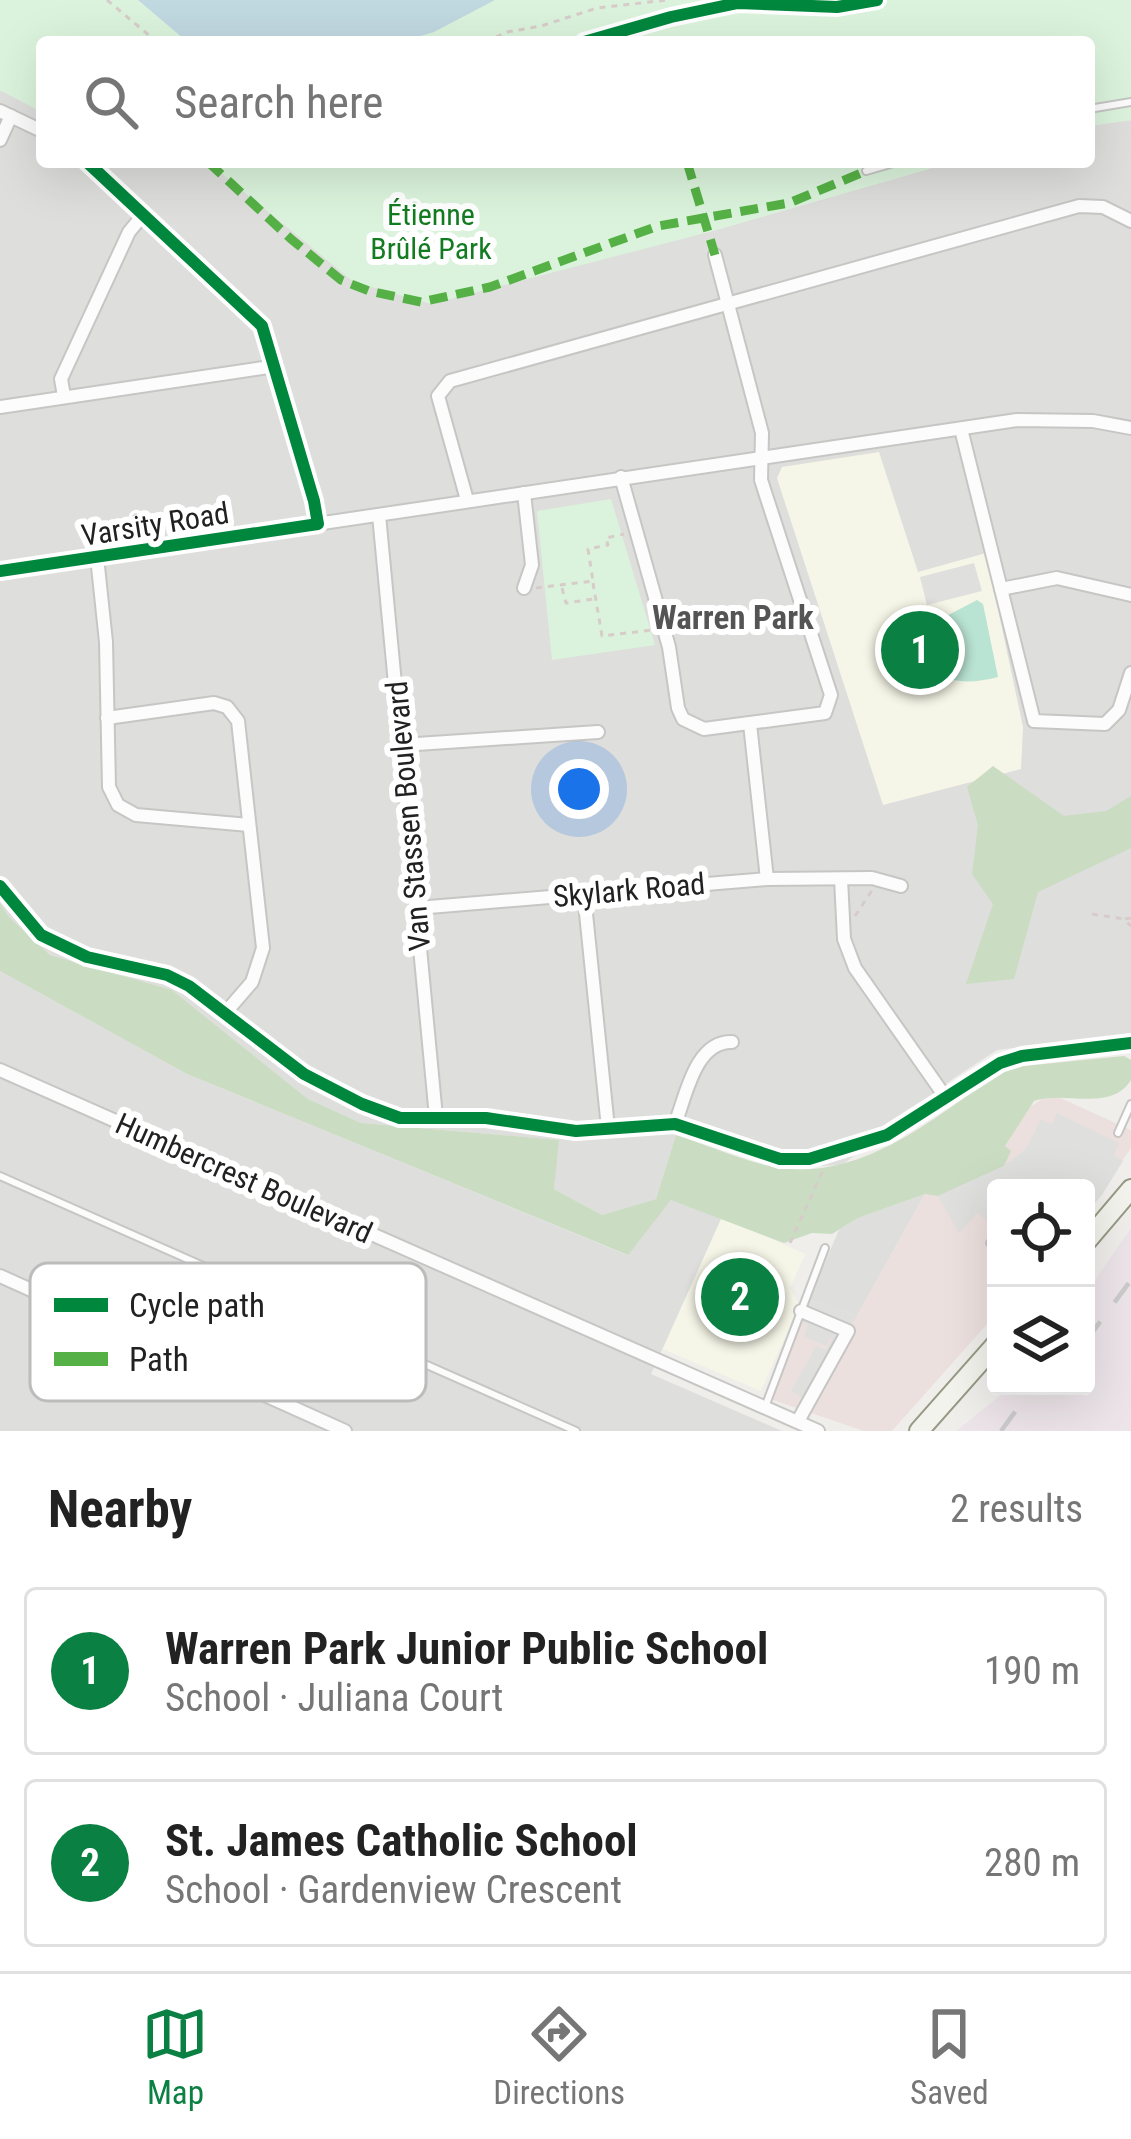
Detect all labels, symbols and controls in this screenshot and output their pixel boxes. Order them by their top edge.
search box [36,36,1095,168]
icon: search [78,69,144,135]
text: Search here [174,76,383,129]
park label: Étienne Brûlé Park [370,197,492,266]
street label: Varsity Road [79,495,231,553]
district label: Warren Park [652,598,814,637]
pin: 1 [881,605,959,695]
street label: Van Stassen Boulevard [379,679,437,953]
your location [549,759,609,819]
street label: Skylark Road [551,866,707,914]
street label: Humbercrest Boulevard [110,1106,378,1250]
map controls [987,1179,1095,1395]
button: locate [987,1179,1095,1287]
pin: 2 [701,1252,779,1342]
legend [30,1263,426,1401]
text: Cycle path [129,1286,265,1325]
button: layers [987,1287,1095,1395]
text: Path [129,1340,189,1379]
text: Nearby [48,1480,192,1539]
text: 2 results [950,1486,1083,1532]
text: Warren Park Junior Public School [165,1622,768,1675]
text: 1 [80,1648,100,1694]
text: 190 m [984,1648,1080,1694]
text: School · Juliana Court [165,1675,503,1721]
text: St. James Catholic School [165,1814,638,1867]
text: 2 [80,1840,100,1886]
text: 280 m [984,1840,1080,1886]
text: School · Gardenview Crescent [165,1867,622,1913]
tab: Map [142,2001,208,2112]
tab: Directions [493,2001,625,2112]
tab: Saved [910,2001,989,2112]

